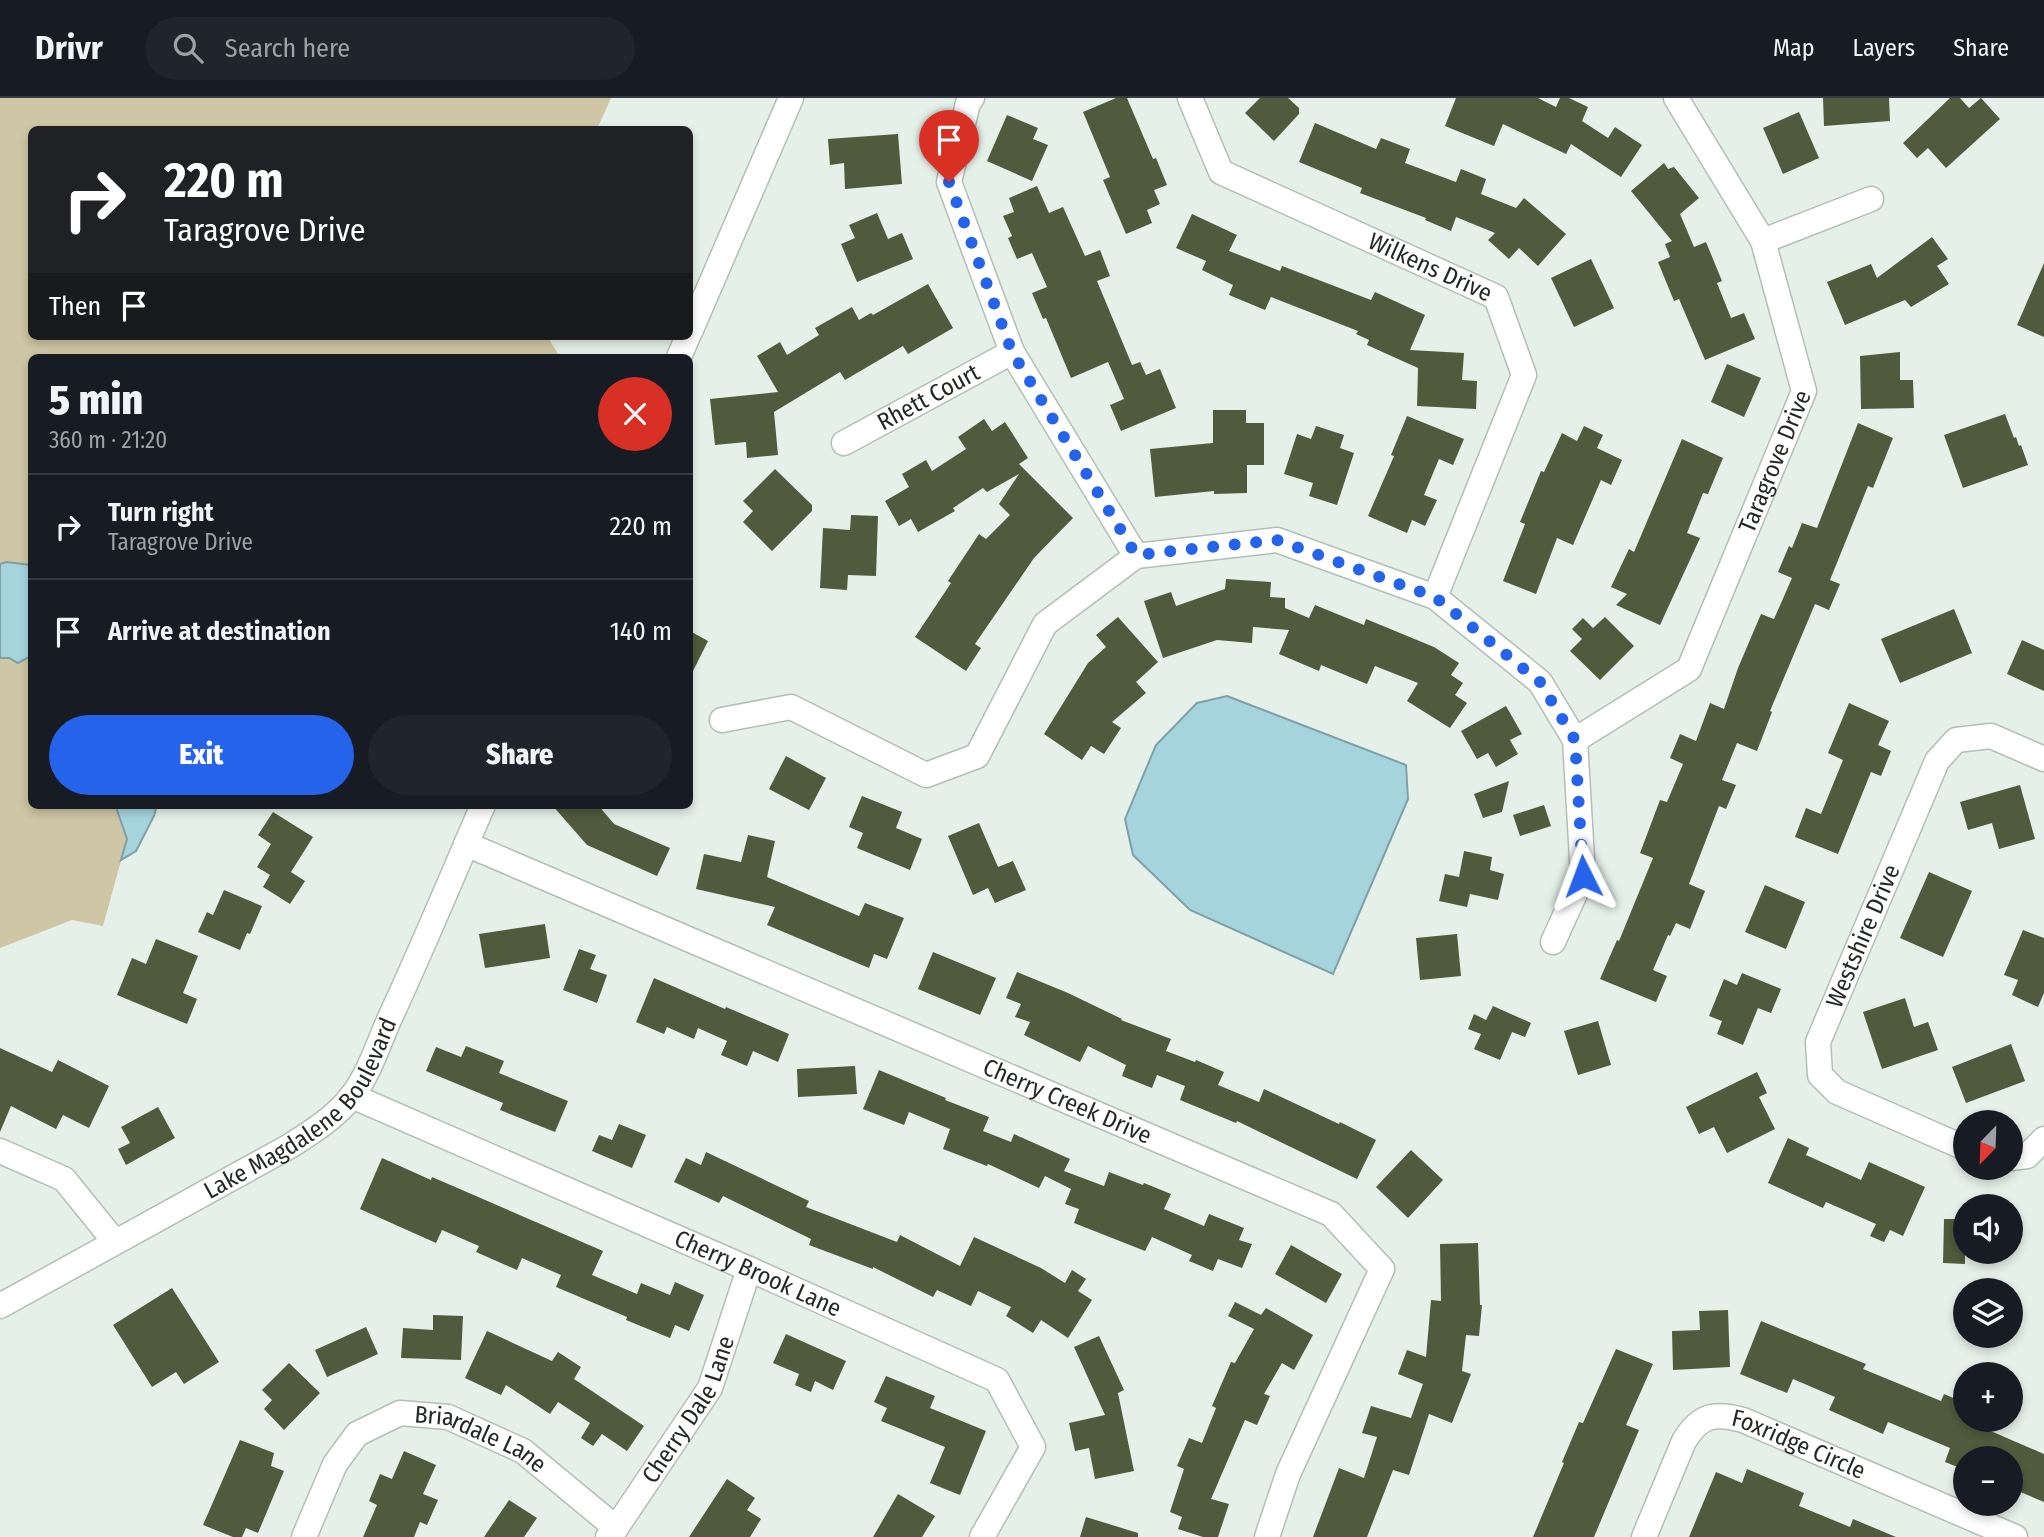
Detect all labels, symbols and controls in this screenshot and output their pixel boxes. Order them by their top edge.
search box [145,17,635,80]
text: Drivr [35,28,103,68]
icon: search [169,29,207,67]
text: Search here [225,33,350,64]
text: Map [1773,34,1815,62]
text: Layers [1853,34,1915,62]
text: Share [1953,34,2009,62]
pin [919,110,979,182]
icon: arrive [930,121,968,159]
text: 220 m [164,151,284,210]
icon: right [49,154,140,245]
text: Taragrove Drive [164,211,366,249]
street label: Wilkens Drive [1364,227,1496,307]
icon: arrive [115,287,153,325]
text: Then [49,291,101,322]
street label: Rhett Court [872,358,984,436]
text: 5 min [49,375,143,425]
button: close [598,377,672,451]
street label: Taragrove Drive [1733,386,1817,537]
text: 360 m · 21:20 [49,426,167,454]
text: Turn right [108,497,214,528]
icon: right [49,508,87,546]
text: 220 m [609,511,672,542]
text: Taragrove Drive [108,528,253,556]
icon: arrive [49,613,87,651]
text: Arrive at destination [108,616,331,647]
text: 140 m [610,616,672,647]
button: Exit [49,715,354,795]
button: Share [368,715,672,795]
position arrow [1546,839,1620,913]
street label: Westshire Drive [1820,860,1906,1012]
street label: Lake Magdalene Boulevard [199,1014,402,1205]
street label: Cherry Creek Drive [979,1053,1156,1150]
north arrow [1953,1110,2023,1180]
map controls [1953,1110,2023,1516]
button: sound [1953,1194,2023,1264]
street label: Cherry Brook Lane [670,1224,846,1322]
button: layers [1953,1278,2023,1348]
street label: Cherry Dale Lane [636,1332,740,1488]
button: + [1953,1362,2023,1432]
street label: Briardale Lane [413,1400,552,1478]
street label: Foxridge Circle [1729,1404,1870,1485]
button: − [1953,1446,2023,1516]

